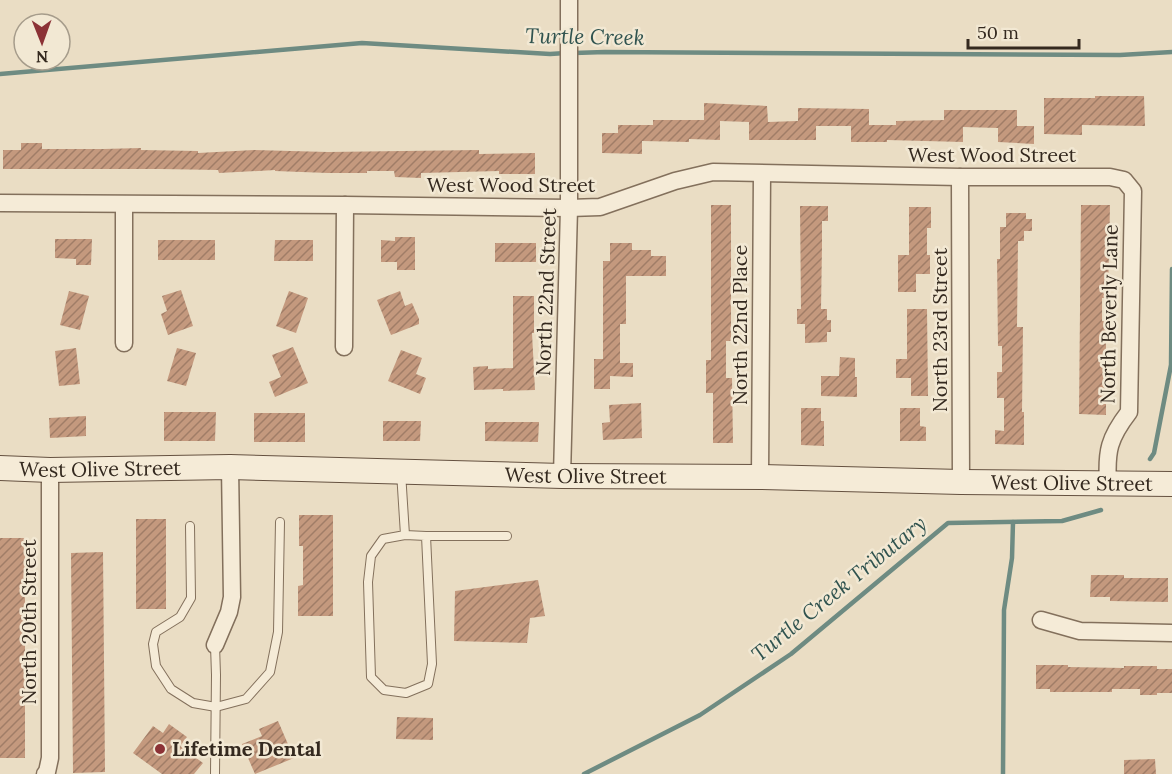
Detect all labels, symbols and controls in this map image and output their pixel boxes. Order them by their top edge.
north arrow [12,12,72,72]
scale bar [968,12,1079,50]
text: 50 m [977,21,1019,44]
water label: Turtle Creek [525,22,645,51]
text: N [36,47,49,67]
street label: West Wood Street [908,142,1077,167]
street label: West Wood Street [427,172,596,197]
street label: North 22nd Street [530,207,561,376]
street label: North Beverly Lane [1094,224,1123,404]
street label: North 22nd Place [727,245,752,405]
street label: North 23rd Street [927,247,952,412]
street label: West Olive Street [18,455,181,482]
street label: West Olive Street [504,461,667,489]
street label: West Olive Street [991,469,1153,496]
water label: Turtle Creek Tributary [746,510,932,668]
street label: North 20th Street [16,539,41,705]
place label: Lifetime Dental [172,736,321,761]
marker: Lifetime Dental [153,742,167,756]

